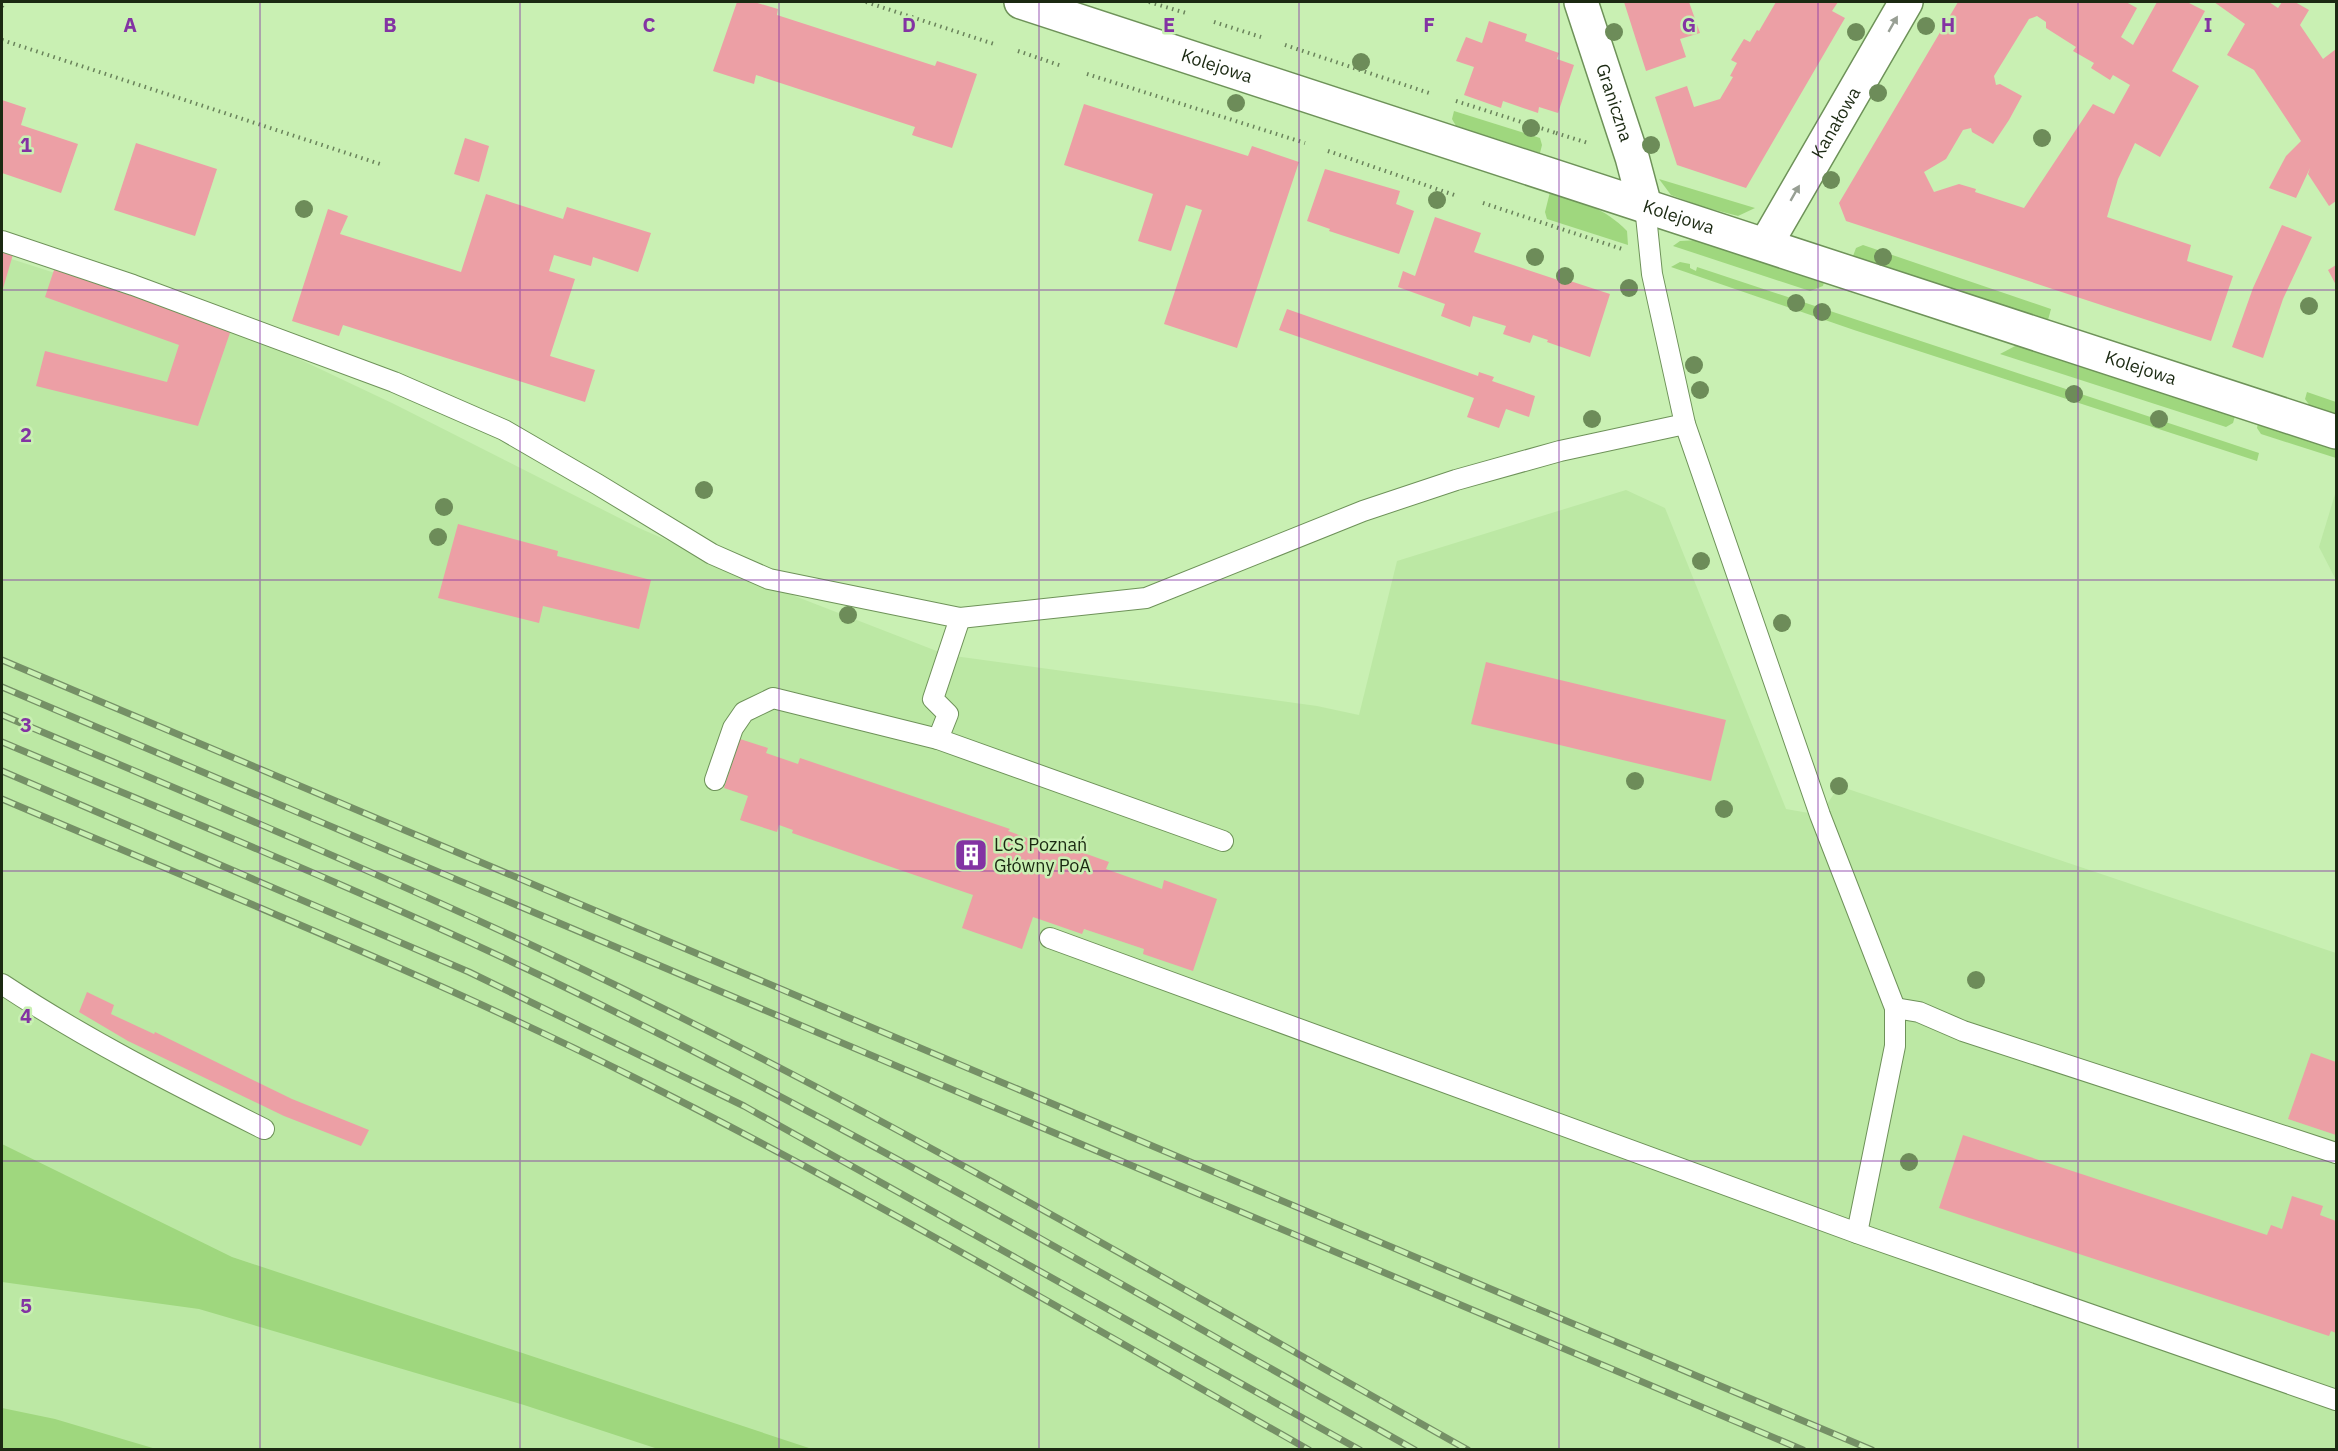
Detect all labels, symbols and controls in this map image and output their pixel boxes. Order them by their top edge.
text: A [123,11,137,38]
text: B [383,11,397,38]
text: C [642,11,656,38]
text: D [902,11,916,38]
text: E [1163,11,1175,38]
text: F [1423,11,1435,38]
text: G [1682,11,1696,38]
text: H [1941,11,1955,38]
text: I [2204,11,2212,38]
one-way arrow [1888,15,1898,32]
street label: Kolejowa [1178,43,1256,88]
street label: Graniczna [1591,61,1638,145]
street label: Kanałowa [1806,82,1866,162]
text: 1 [20,131,32,158]
one-way arrow [1790,184,1800,201]
street label: Kolejowa [1640,194,1718,239]
street label: Kolejowa [2102,345,2180,390]
text: 2 [20,421,32,448]
text: 3 [20,711,32,738]
place label: LCS Poznań Główny PoA [994,833,1091,877]
building icon: LCS Poznań Główny PoA [953,837,989,873]
text: 4 [20,1002,32,1029]
text: 5 [20,1292,32,1319]

